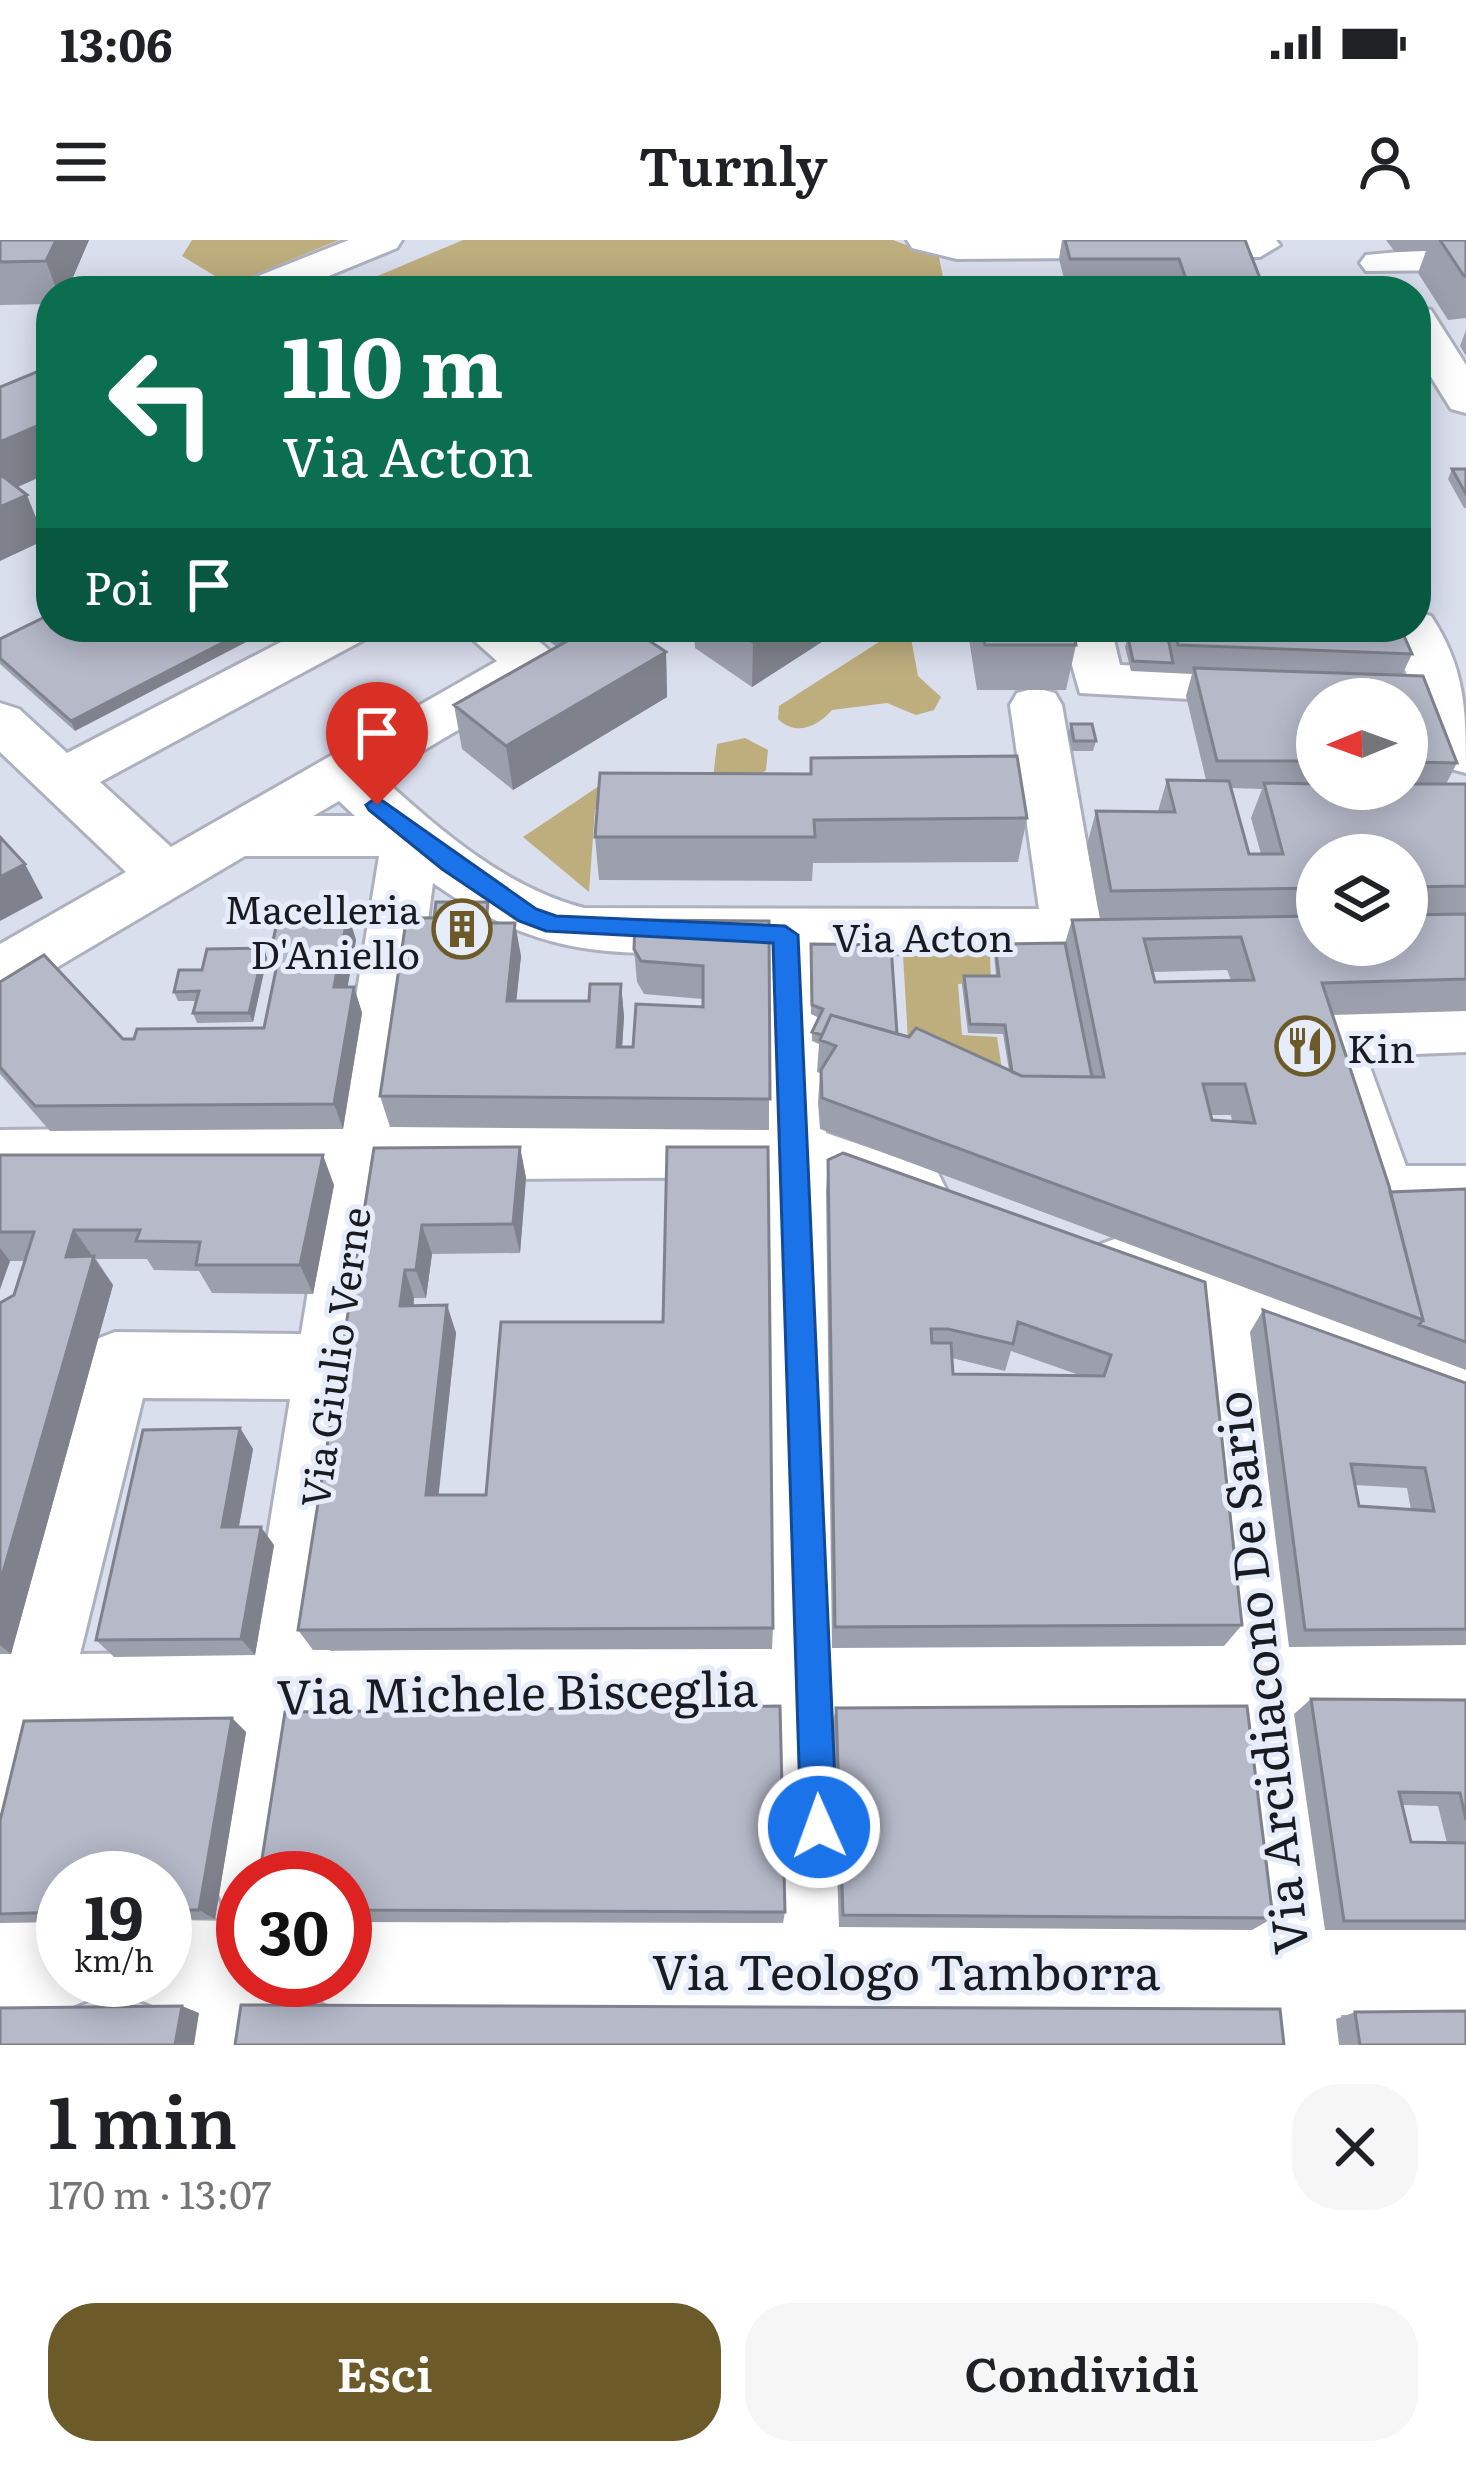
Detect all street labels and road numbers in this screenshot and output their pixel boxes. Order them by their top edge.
street label: Via Acton [832,906,1014,964]
street label: Via Giulio Verne [283,1203,383,1511]
street label: Via Arcidiacono De Sario [1194,1388,1324,1958]
street label: Via Michele Bisceglia [276,1650,758,1730]
street label: Via Teologo Tamborra [652,1934,1160,2005]

